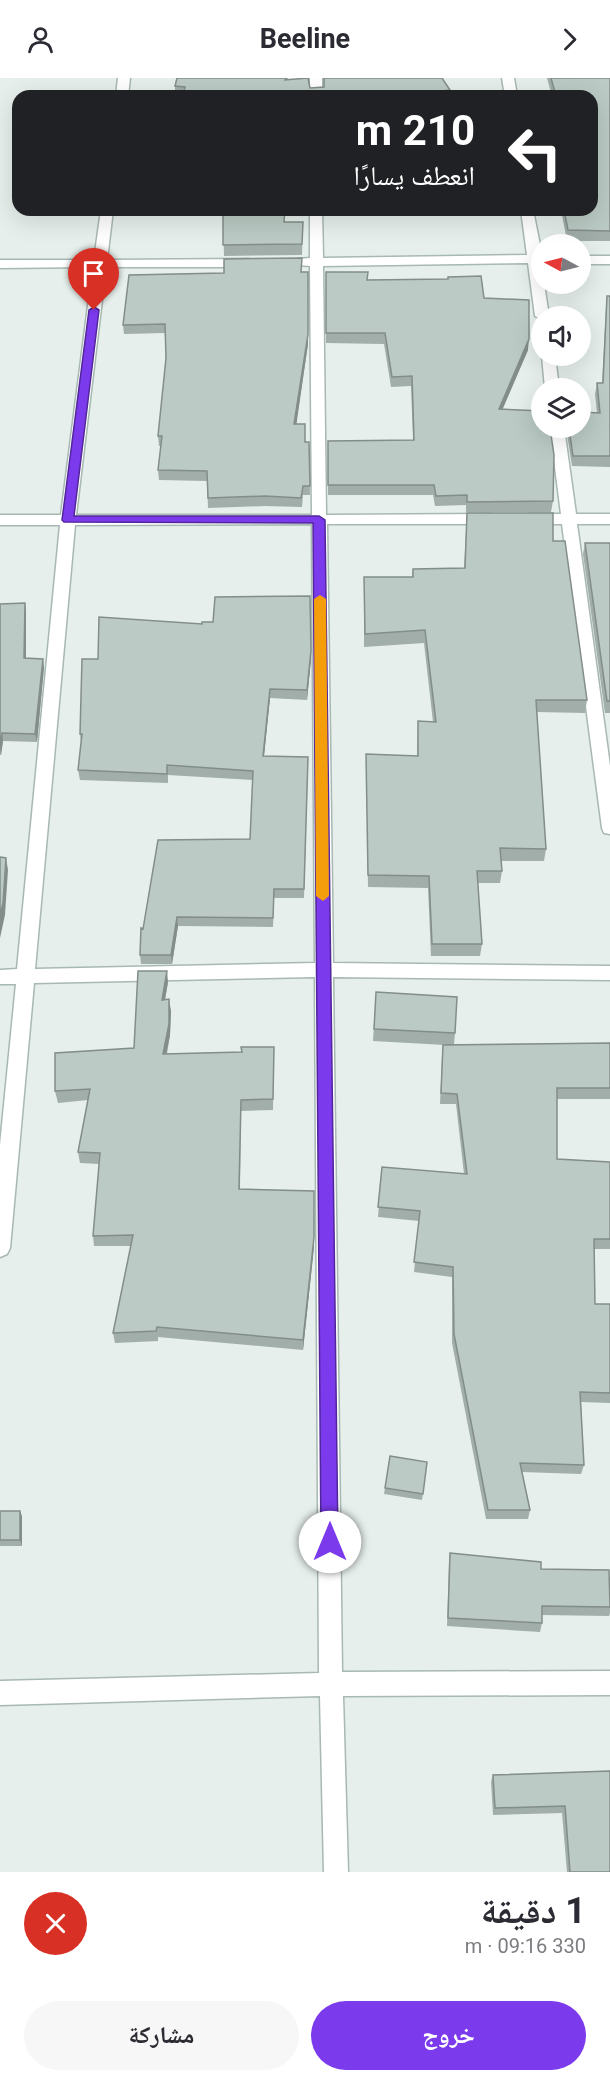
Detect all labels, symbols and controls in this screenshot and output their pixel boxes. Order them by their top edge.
icon: person [24,23,57,56]
text: Beeline [260,23,350,55]
icon: forward [553,23,586,56]
text: 210 m [356,106,475,155]
icon: left [496,114,574,192]
text: انعطف يسارًا [353,160,475,192]
north arrow [531,234,591,294]
map controls [531,234,591,438]
pin [68,248,119,310]
icon: arrive [77,257,110,290]
button: sound [531,306,591,366]
button: layers [531,378,591,438]
position arrow [298,1510,362,1574]
text: 1 دقيقة [481,1890,586,1932]
button: close [24,1892,87,1955]
text: 330 m · 09:16 [465,1934,586,1958]
button: مشاركة [24,2001,299,2070]
button: خروج [311,2001,586,2070]

